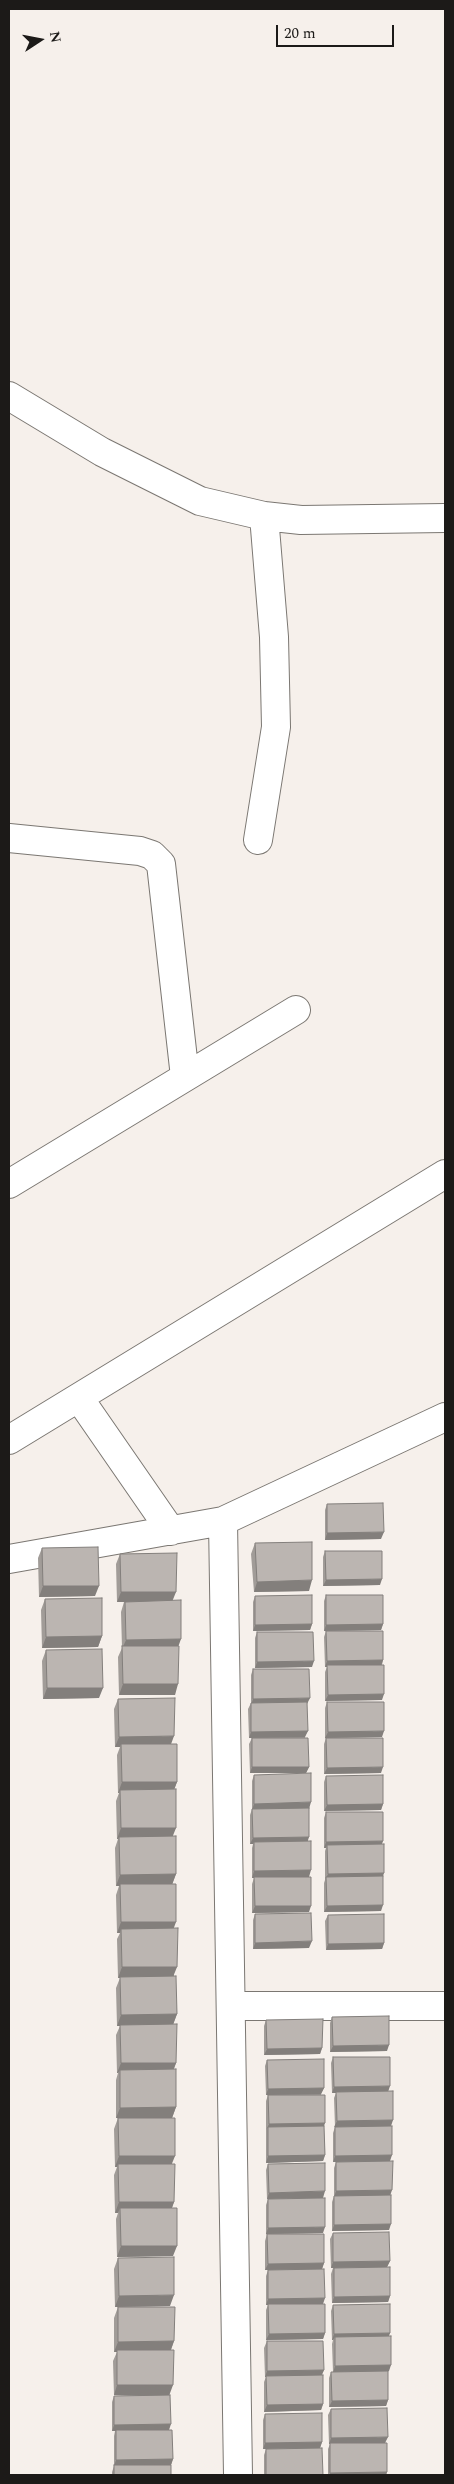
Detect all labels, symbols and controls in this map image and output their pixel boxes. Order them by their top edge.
north arrow [15,15,65,65]
scale bar [279,15,396,47]
text: 20 m [284,22,316,45]
text: N [44,29,67,45]

